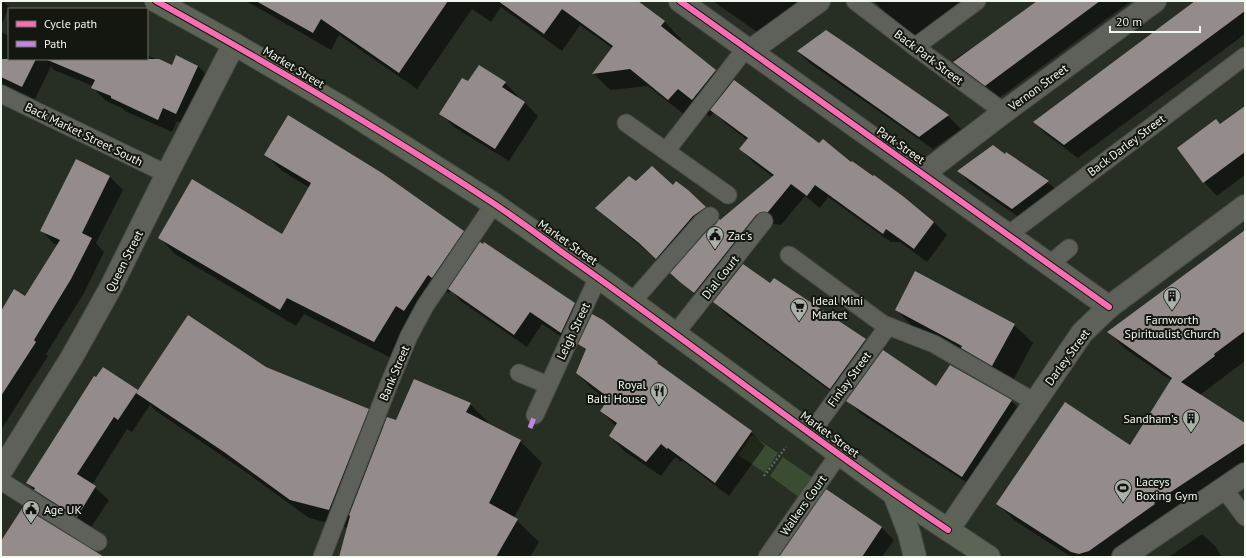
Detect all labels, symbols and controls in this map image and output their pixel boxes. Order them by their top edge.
legend [8,8,148,60]
scale bar [1110,8,1200,34]
text: 20 m [1116,14,1142,29]
text: Cycle path [44,16,97,31]
street label: Back Park Street [892,26,966,88]
text: Path [44,36,67,51]
street label: Market Street [260,43,328,91]
street label: Vernon Street [1005,60,1071,114]
street label: Back Market Street South [23,99,145,169]
street label: Back Darley Street [1084,111,1168,179]
street label: Park Street [874,123,928,167]
street label: Market Street [535,216,601,268]
public building icon: Zac's [705,225,725,250]
street label: Queen Street [102,228,146,294]
place label: Zac's [728,228,752,243]
street label: Dial Court [698,252,742,302]
building icon: Farnworth Spiritualist Church [1162,286,1182,311]
place label: Ideal Mini Market [812,293,863,322]
supermarket icon: Ideal Mini Market [789,297,809,322]
street label: Leigh Street [553,300,593,362]
place label: Farnworth Spiritualist Church [1125,312,1219,341]
street label: Darley Street [1041,326,1093,388]
street label: Bank Street [376,343,412,403]
street label: Finlay Street [824,349,874,409]
place label: Royal Balti House [587,377,646,406]
restaurant icon: Royal Balti House [649,381,669,406]
street label: Market Street [798,408,862,460]
building icon: Sandham's [1181,408,1201,433]
place label: Sandham's [1123,411,1178,426]
street label: Walkers Court [777,472,829,538]
place label: Laceys Boxing Gym [1136,474,1197,503]
sports icon: Laceys Boxing Gym [1113,478,1133,503]
public building icon: Age UK [21,499,41,524]
place label: Age UK [44,502,82,517]

